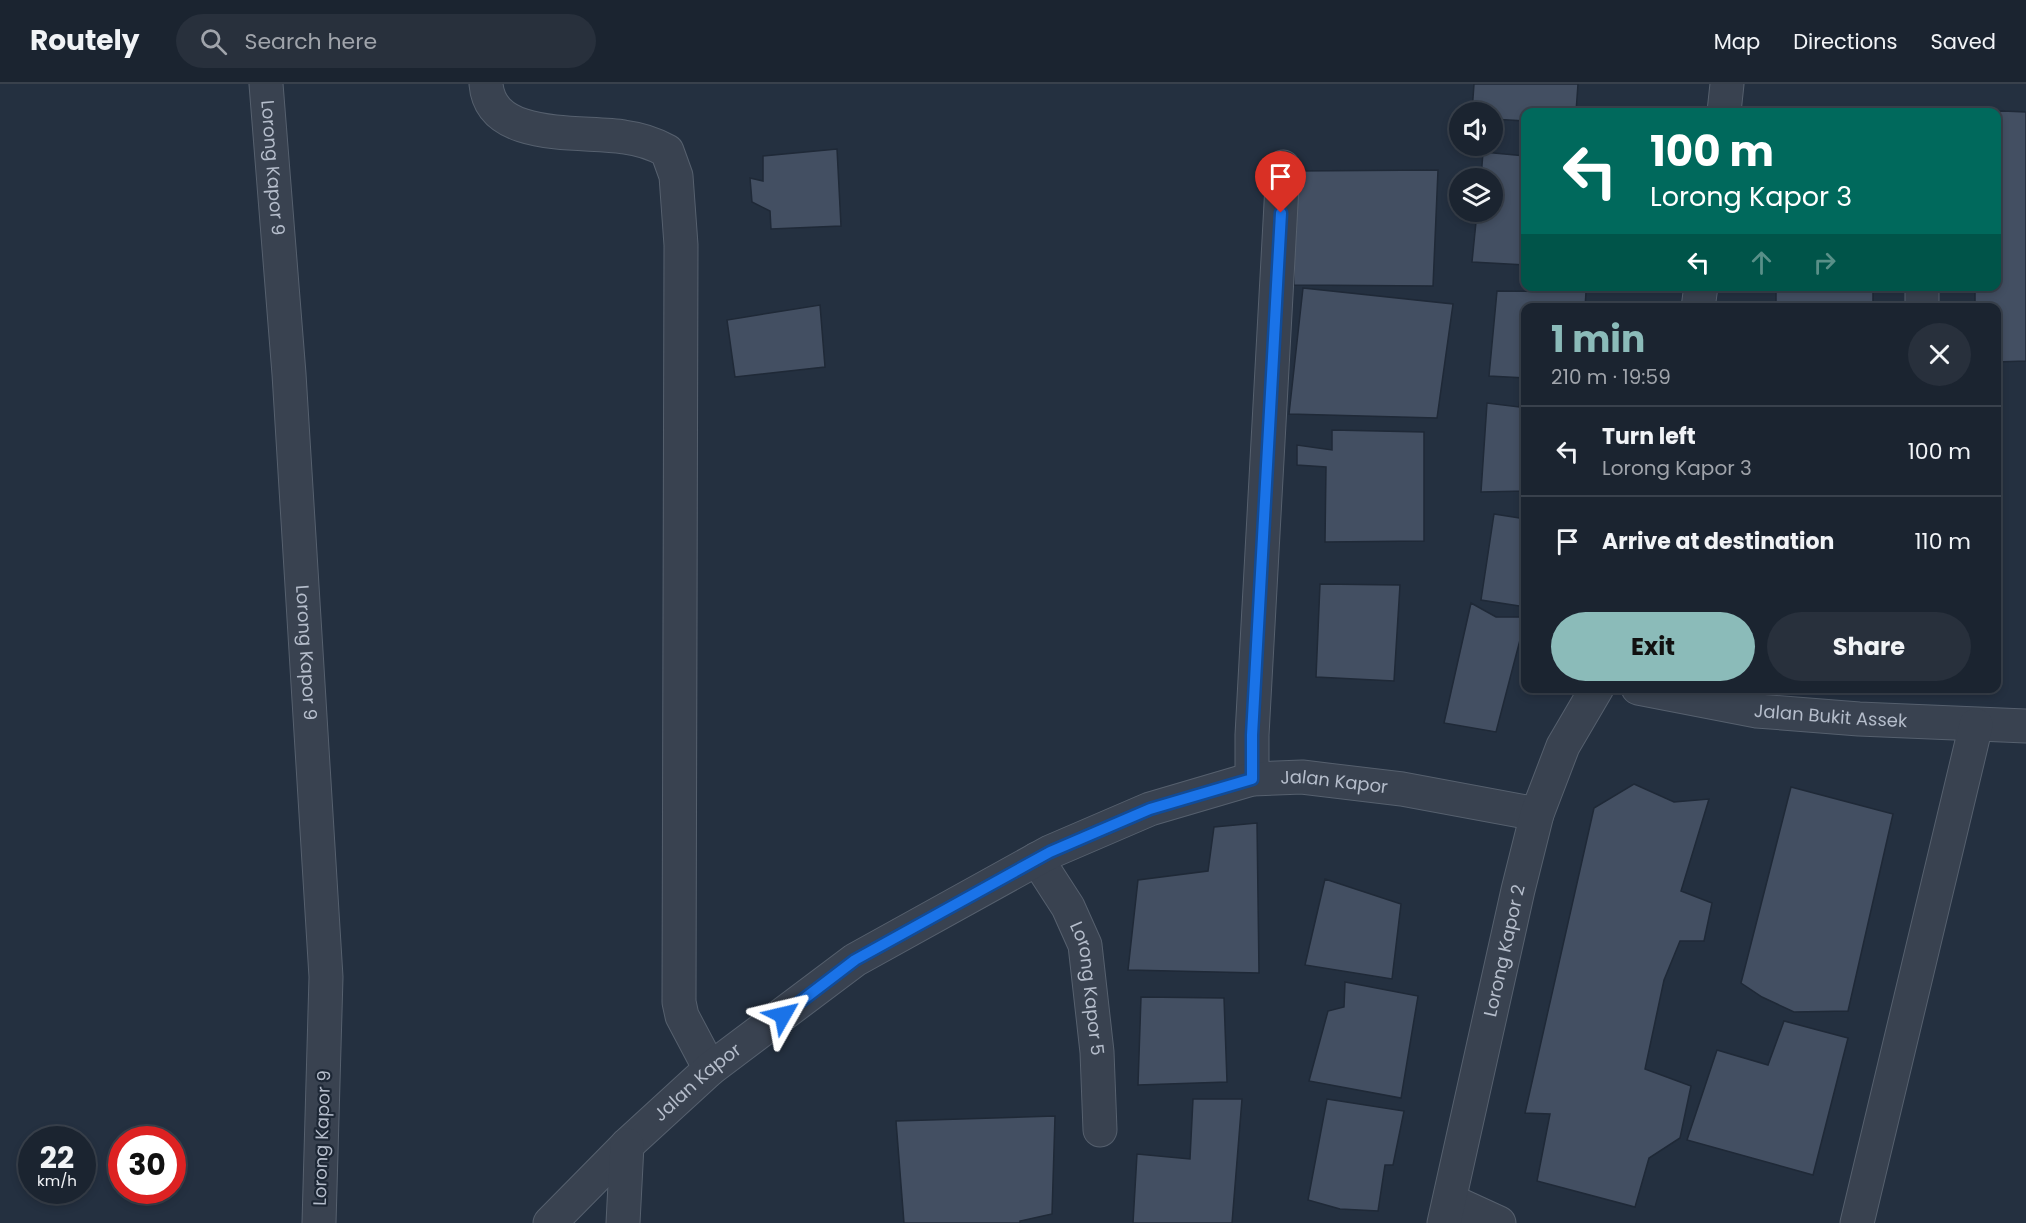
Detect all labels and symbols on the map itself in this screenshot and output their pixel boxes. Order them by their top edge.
street label: Lorong Kapor 9 [255,99,291,236]
pin [1255,151,1306,213]
street label: Lorong Kapor 9 [290,584,323,721]
street label: Jalan Bukit Assek [1753,698,1909,733]
street label: Jalan Kapor [1280,764,1390,799]
street label: Lorong Kapor 2 [1477,882,1531,1019]
street label: Lorong Kapor 5 [1064,917,1110,1057]
position arrow [751,983,815,1047]
street label: Jalan Kapor [648,1037,746,1127]
street label: Lorong Kapor 9 [307,1070,336,1206]
speed limit sign: 30 [108,1126,186,1204]

